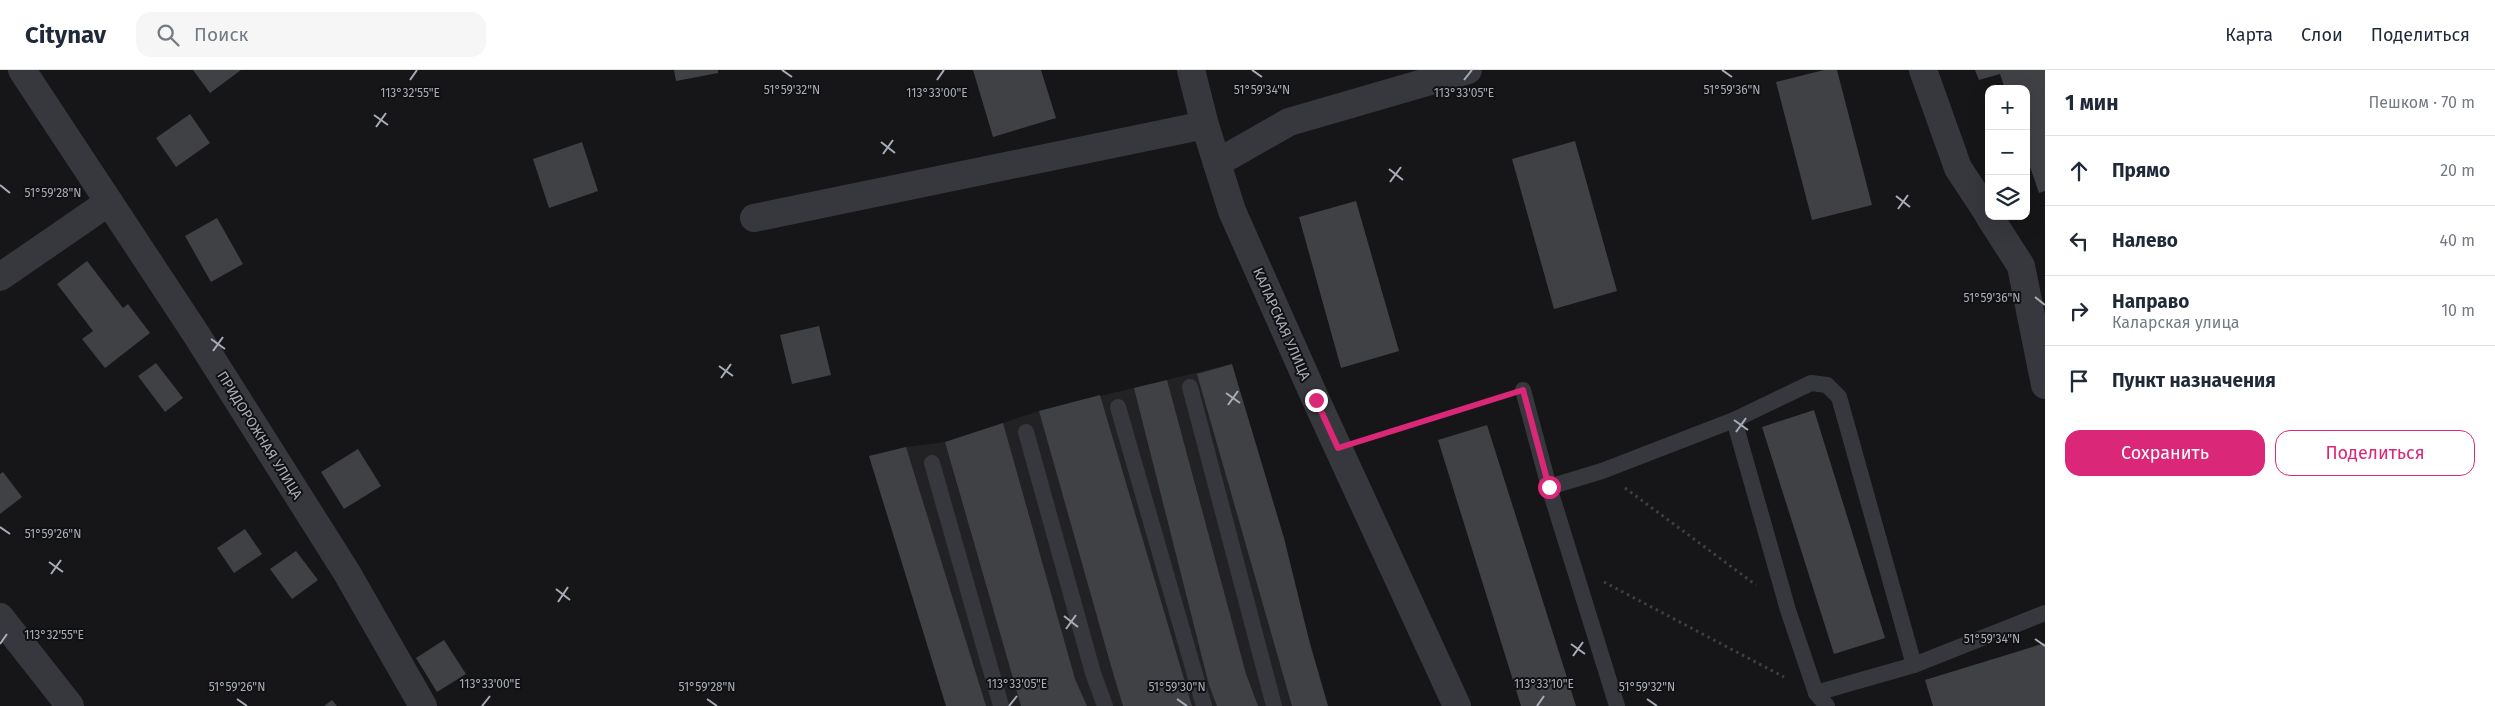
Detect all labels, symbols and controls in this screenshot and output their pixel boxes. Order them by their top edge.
search box [136,12,486,57]
text: Citynav [25,21,106,49]
icon: search [154,21,182,49]
text: Поиск [194,23,248,46]
text: Карта [2225,24,2273,46]
text: Слои [2301,24,2343,46]
text: Поделиться [2371,24,2470,46]
text: 51°59'32"N [764,83,820,97]
text: 51°59'34"N [1234,83,1290,97]
text: 51°59'36"N [1704,83,1760,97]
map controls [1985,85,2030,220]
button: + [1985,85,2030,130]
text: 113°32'55"E [380,86,440,100]
text: 113°33'00"E [906,86,968,100]
text: 113°33'05"E [1434,86,1494,100]
text: 1 мин [2065,90,2119,116]
text: Пешком · 70 m [2368,93,2475,112]
button: − [1985,130,2030,175]
icon: ahead [2065,157,2093,185]
text: Прямо [2112,159,2170,182]
text: 20 m [2440,161,2475,180]
button: layers [1985,175,2030,220]
text: 51°59'28"N [25,186,82,200]
icon: left [2065,227,2093,255]
text: Налево [2112,229,2178,252]
text: 40 m [2440,231,2475,250]
street label: КАЛАРСКАЯ УЛИЦА [1249,265,1314,383]
text: Направо [2112,290,2189,313]
text: 51°59'36"N [1964,291,2020,305]
icon: right [2065,297,2093,325]
text: 10 m [2441,301,2475,320]
text: Каларская улица [2112,313,2240,332]
icon: arrive [2065,367,2093,395]
street label: ПРИДОРОЖНАЯ УЛИЦА [213,368,306,502]
text: Пункт назначения [2112,369,2276,392]
route end [1305,389,1328,412]
button: Сохранить [2065,430,2265,476]
button: Поделиться [2275,430,2475,476]
route start [1538,476,1561,499]
text: 51°59'26"N [25,527,81,541]
text: 113°32'55"E [24,628,84,642]
text: 51°59'34"N [1964,632,2020,646]
text: 113°33'00"E [459,677,521,691]
text: 113°33'05"E [987,677,1047,691]
text: 113°33'10"E [1514,677,1574,691]
text: 51°59'26"N [209,680,265,694]
text: 51°59'28"N [679,680,736,694]
text: 51°59'30"N [1148,680,1206,694]
text: 51°59'32"N [1619,680,1675,694]

